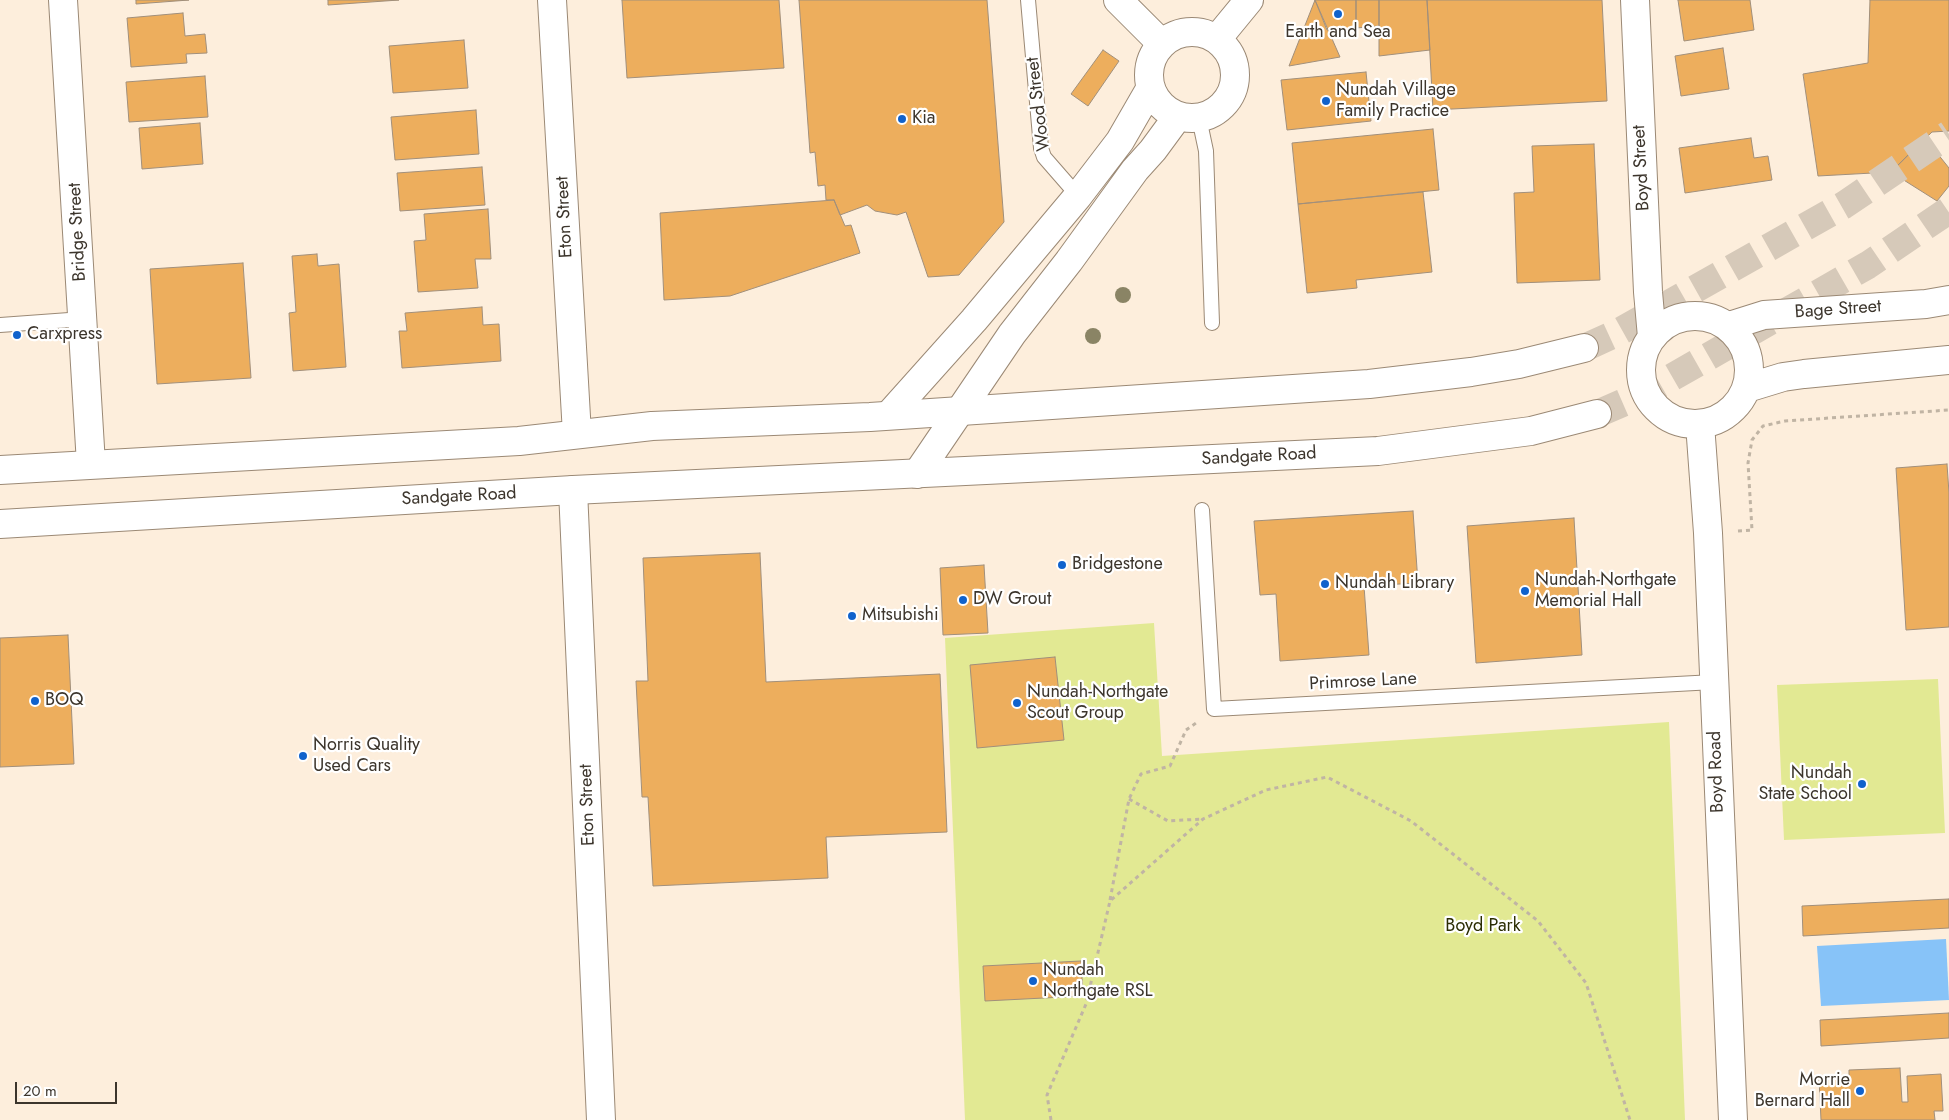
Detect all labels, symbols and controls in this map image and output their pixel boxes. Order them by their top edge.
marker: Earth and Sea [1332,8,1344,20]
place label: Earth and Sea [1285,22,1391,44]
street label: Wood Street [1023,56,1055,152]
place label: Nundah Village Family Practice [1336,80,1456,122]
marker: Nundah Village Family Practice [1320,95,1332,107]
place label: Kia [912,108,936,130]
marker: Kia [896,113,908,125]
street label: Boyd Street [1629,124,1655,212]
street label: Eton Street [552,176,578,258]
street label: Bridge Street [65,182,91,282]
street label: Bage Street [1794,296,1882,324]
place label: Carxpress [27,324,102,346]
marker: Carxpress [11,329,23,341]
street label: Sandgate Road [1201,443,1317,471]
street label: Sandgate Road [401,483,517,511]
place label: Bridgestone [1072,554,1163,576]
marker: Bridgestone [1056,559,1068,571]
place label: Nundah-Northgate Memorial Hall [1535,570,1676,612]
place label: Nundah Library [1335,573,1454,595]
marker: Nundah Library [1319,578,1331,590]
marker: Nundah-Northgate Memorial Hall [1519,585,1531,597]
place label: DW Grout [973,589,1051,611]
marker: DW Grout [957,594,969,606]
place label: Mitsubishi [862,605,939,627]
marker: Mitsubishi [846,610,858,622]
street label: Primrose Lane [1309,668,1417,696]
place label: Nundah-Northgate Scout Group [1027,682,1168,724]
place label: BOQ [45,690,83,712]
marker: BOQ [29,695,41,707]
marker: Nundah-Northgate Scout Group [1011,697,1023,709]
street label: Boyd Road [1705,731,1729,813]
place label: Norris Quality Used Cars [313,735,420,778]
marker: Norris Quality Used Cars [297,750,309,762]
place label: Nundah State School [1758,763,1852,806]
street label: Eton Street [576,764,600,846]
marker: Nundah State School [1856,778,1868,790]
park label: Boyd Park [1445,916,1521,938]
place label: Nundah Northgate RSL [1043,960,1153,1002]
marker: Nundah Northgate RSL [1027,975,1039,987]
place label: Morrie Bernard Hall [1755,1070,1850,1112]
scale bar [18,1072,120,1104]
text: 20 m [23,1080,57,1102]
marker: Morrie Bernard Hall [1854,1085,1866,1097]

